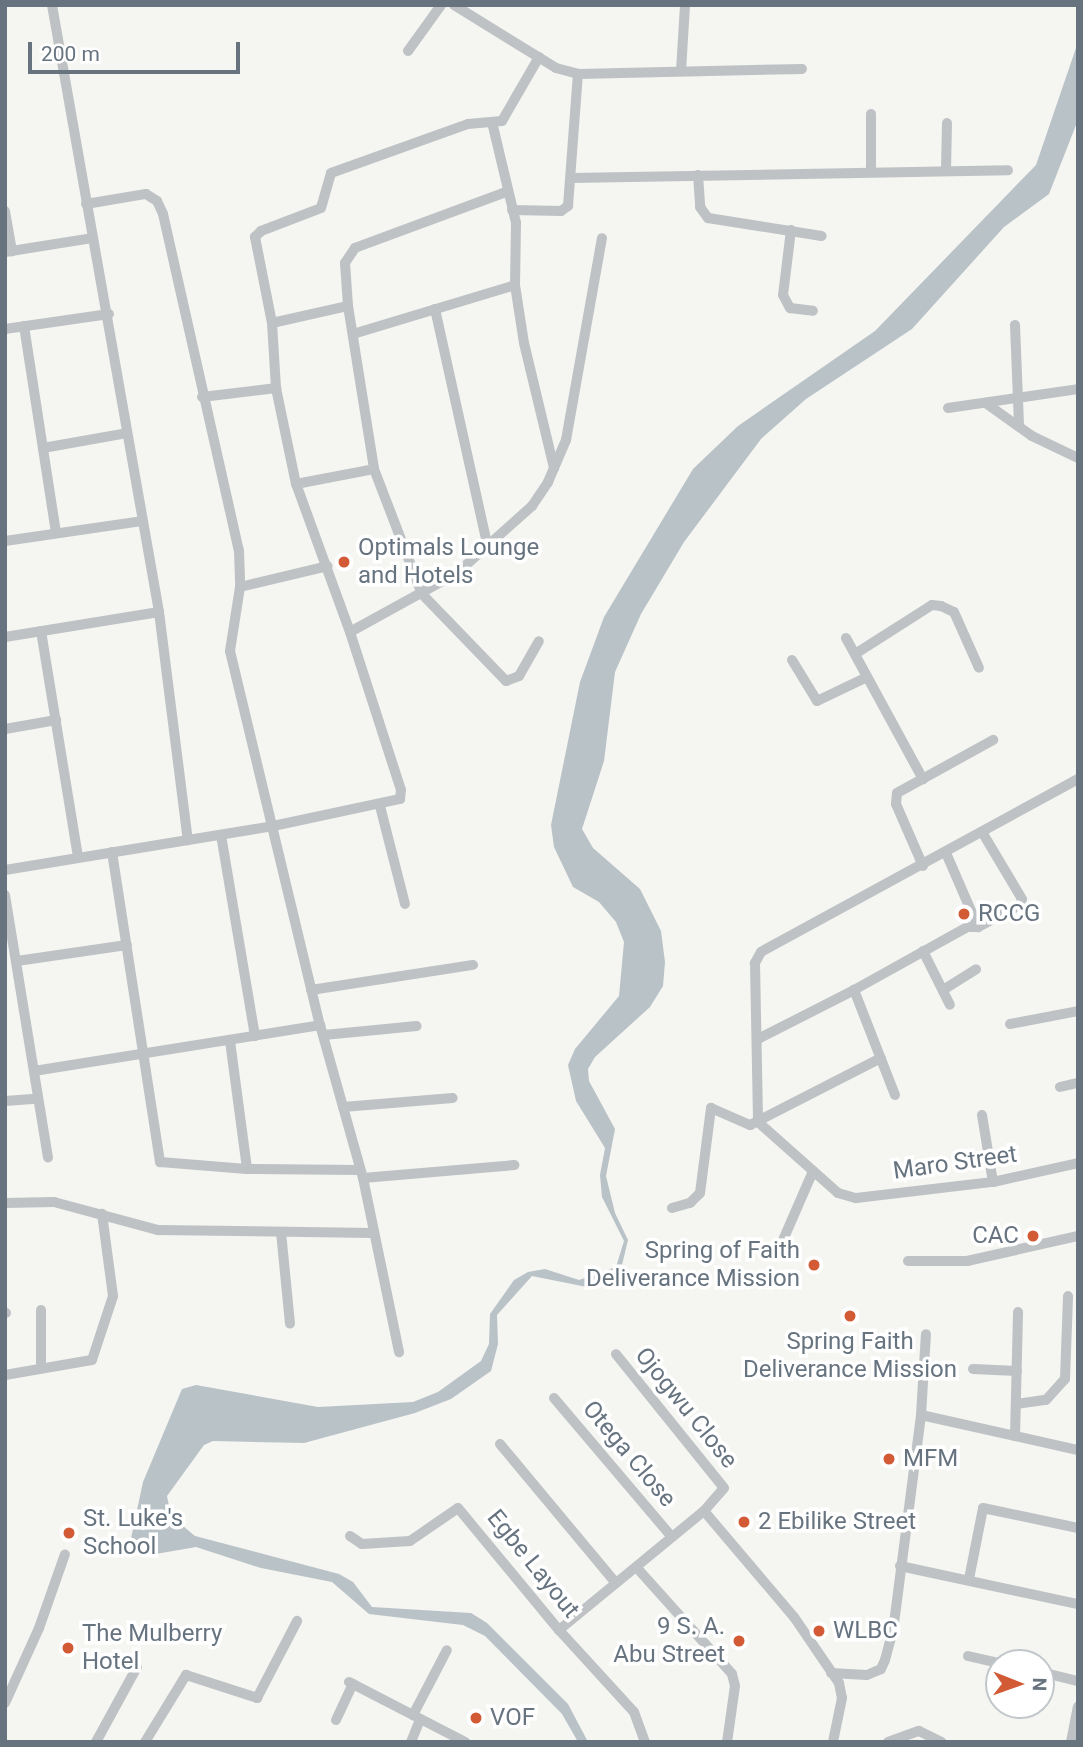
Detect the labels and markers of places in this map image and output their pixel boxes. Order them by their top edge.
place label: Optimals Lounge and Hotels [358,534,539,590]
marker: Optimals Lounge and Hotels [336,554,352,570]
place label: RCCG [978,900,1040,928]
marker: RCCG [956,906,972,922]
place label: CAC [972,1222,1019,1250]
marker: CAC [1025,1228,1041,1244]
place label: Spring of Faith Deliverance Mission [586,1237,800,1293]
marker: Spring of Faith Deliverance Mission [806,1257,822,1273]
marker: Spring Faith Deliverance Mission [842,1308,858,1324]
place label: Spring Faith Deliverance Mission [743,1328,957,1384]
place label: MFM [903,1445,958,1473]
marker: MFM [881,1451,897,1467]
place label: St. Luke's School [83,1505,183,1561]
place label: 2 Ebilike Street [758,1508,916,1536]
marker: 2 Ebilike Street [736,1514,752,1530]
marker: St. Luke's School [61,1525,77,1541]
place label: 9 S. A. Abu Street [613,1613,725,1669]
place label: WLBC [833,1617,898,1645]
place label: The Mulberry Hotel [82,1620,222,1676]
marker: WLBC [811,1623,827,1639]
marker: 9 S. A. Abu Street [731,1633,747,1649]
marker: The Mulberry Hotel [60,1640,76,1656]
place label: VOF [490,1704,535,1732]
marker: VOF [468,1710,484,1726]

